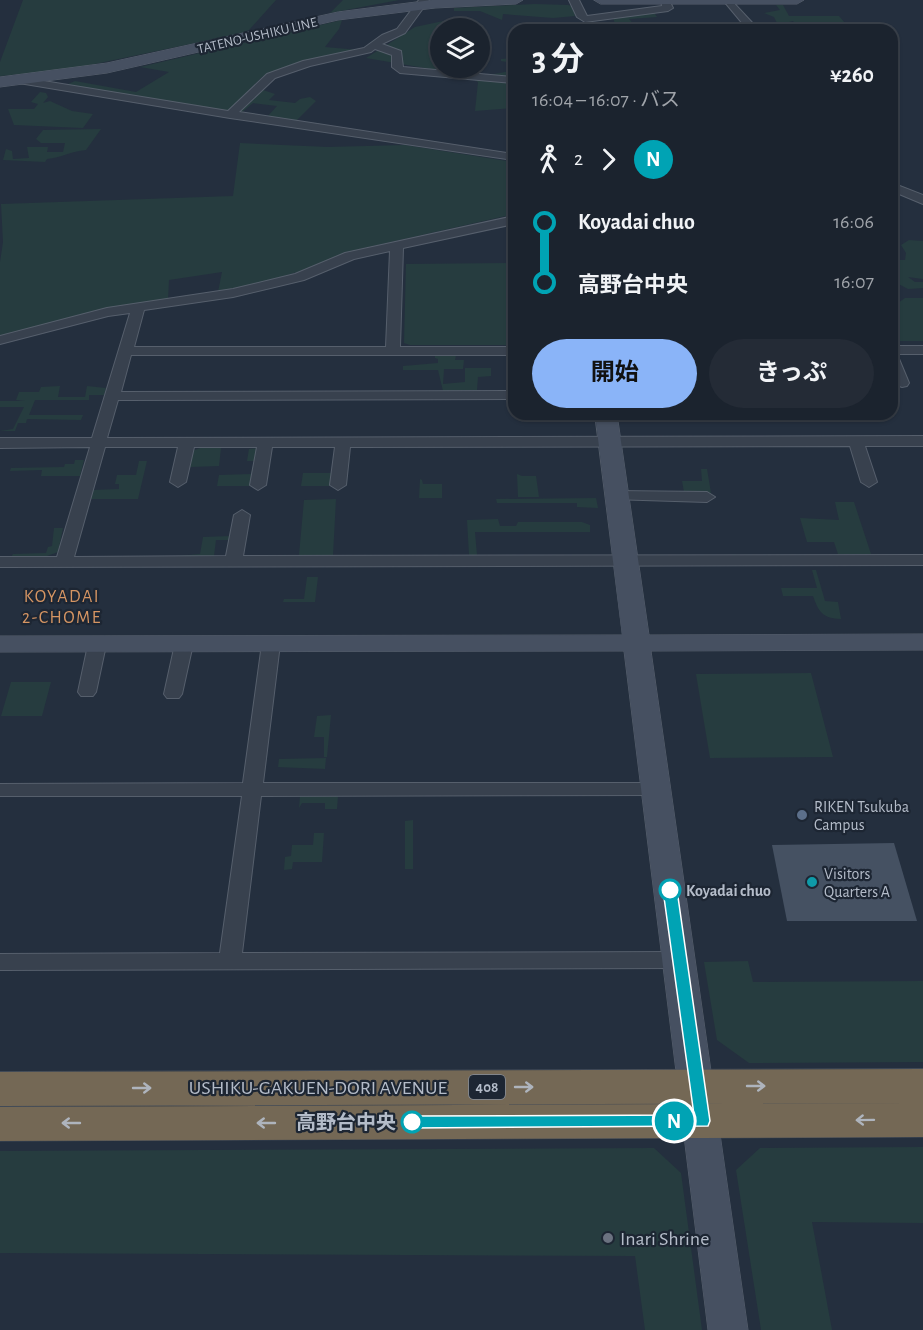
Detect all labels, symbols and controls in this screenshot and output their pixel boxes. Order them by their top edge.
street label: TATENO-USHIKU LINE [196,15,319,57]
map controls [430,18,490,78]
button: layers [430,18,490,78]
text: 3 分 [532,44,584,77]
text: ¥260 [830,64,874,86]
text: 16:04 – 16:07 · バス [532,90,680,110]
icon: walk [532,143,565,176]
icon: forward [592,143,625,176]
text: 2 [574,149,583,169]
text: N [646,149,661,170]
text: Koyadai chuo [578,211,695,233]
text: 16:06 [833,212,874,232]
text: 16:07 [834,272,874,292]
text: 高野台中央 [578,274,688,296]
button: 開始 [532,339,697,408]
button: きっぷ [709,339,874,408]
district label: KOYADAI 2-CHOME [22,588,102,627]
place label: RIKEN Tsukuba Campus [814,799,909,833]
marker: RIKEN Tsukuba Campus [795,808,809,822]
place label: Visitors Quarters A [824,866,890,901]
marker: Visitors Quarters A [805,875,819,889]
marker: Koyadai chuo [659,879,681,901]
place label: Koyadai chuo [686,883,771,900]
road number: 408 [469,1075,505,1099]
street label: USHIKU-GAKUEN-DORI AVENUE [189,1078,448,1098]
one-way arrow [745,1080,765,1092]
one-way arrow [514,1081,534,1093]
one-way arrow [132,1082,152,1094]
line badge: N [654,1102,694,1140]
marker: 高野台中央 [401,1111,423,1133]
text: N [667,1111,681,1132]
place label: 高野台中央 [296,1112,396,1133]
one-way arrow [855,1114,875,1126]
one-way arrow [256,1117,276,1129]
one-way arrow [61,1118,81,1129]
place label: Inari Shrine [620,1229,709,1249]
marker: Inari Shrine [601,1231,615,1245]

